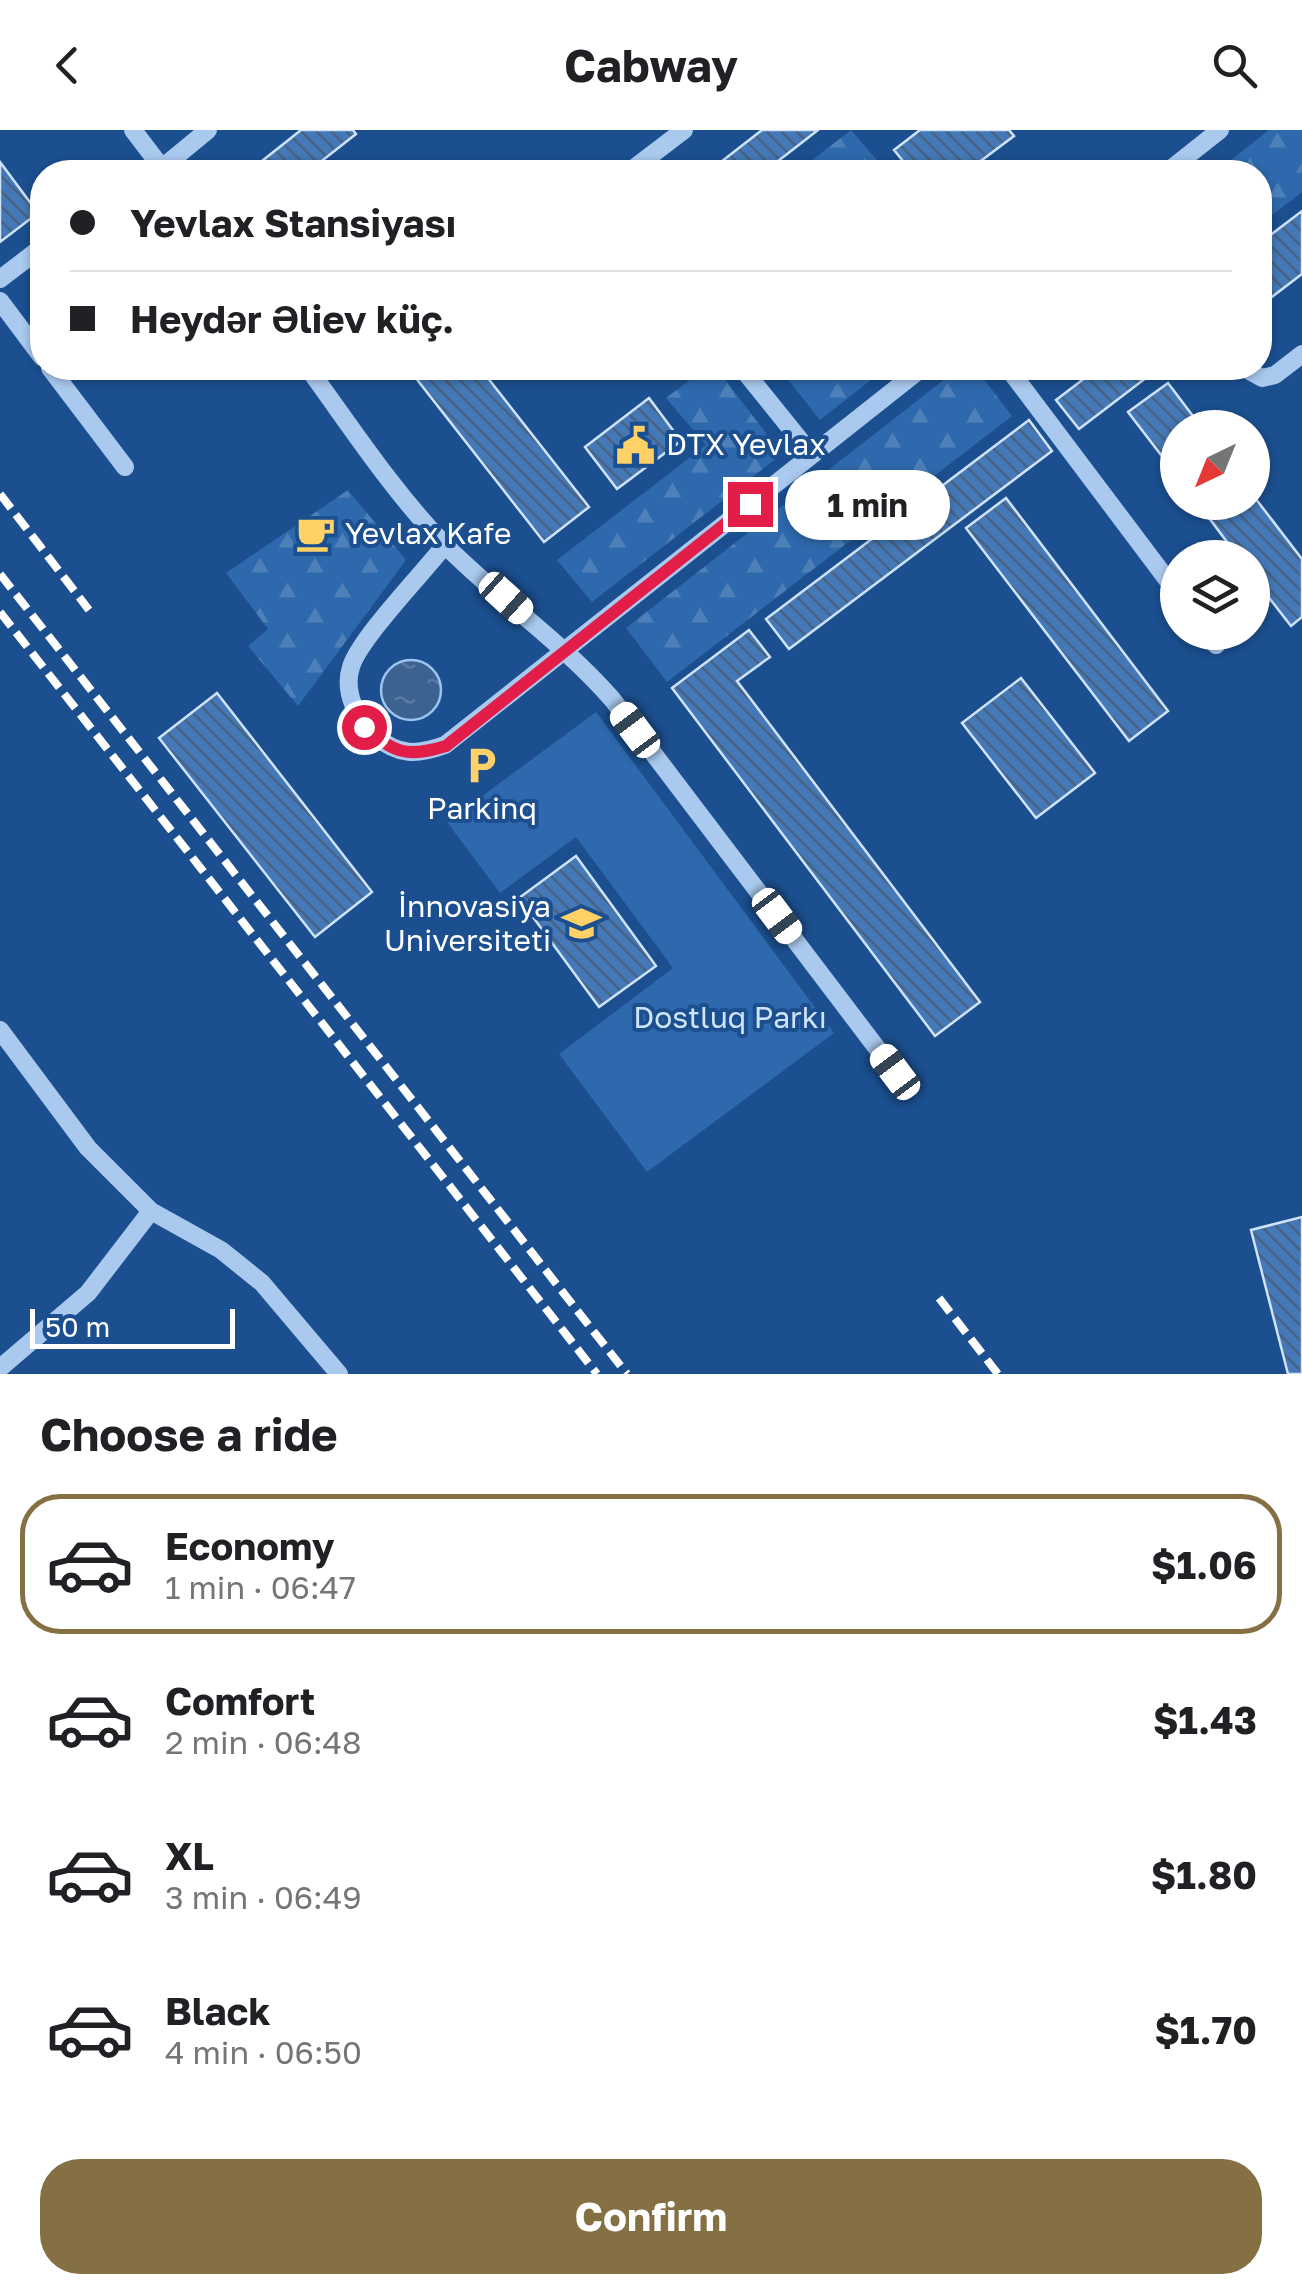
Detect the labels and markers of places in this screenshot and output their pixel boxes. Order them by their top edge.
public building icon: DTX Yevlax [615,424,657,466]
place label: DTX Yevlax [666,426,826,462]
cafe icon: Yevlax Kafe [294,513,336,555]
place label: Yevlax Kafe [345,515,511,551]
parking icon: Parkinq [461,744,503,786]
place label: Parkinq [427,790,537,826]
place label: İnnovasiya Universiteti [384,888,551,958]
school or university icon: İnnovasiya Universiteti [560,903,602,945]

